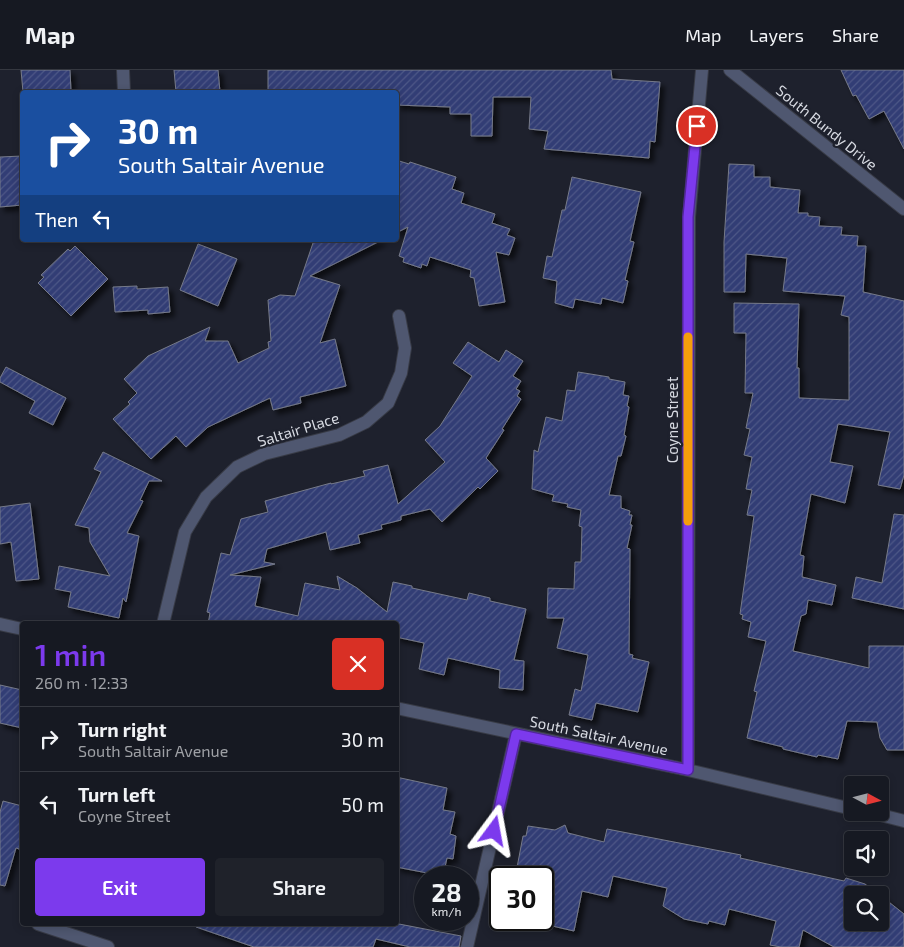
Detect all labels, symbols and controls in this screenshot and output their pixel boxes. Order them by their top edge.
text: Map [25,20,75,49]
text: Map [685,24,721,46]
text: Layers [749,24,804,46]
text: Share [832,24,879,46]
street label: South Bundy Drive [773,81,881,173]
pin [676,105,718,147]
text: 30 m [118,109,198,151]
icon: right [35,110,100,175]
icon: arrive [683,112,711,140]
text: South Saltair Avenue [118,151,325,177]
icon: left [88,205,116,233]
text: Then [35,208,78,231]
street label: Coyne Street [663,376,681,463]
street label: Saltair Place [255,408,341,450]
text: 1 min [35,636,106,672]
button: close [332,638,384,690]
text: 260 m · 12:33 [35,673,128,692]
street label: South Saltair Avenue [528,712,670,758]
text: Turn right [78,718,166,741]
icon: right [35,725,63,753]
text: 30 m [341,728,384,751]
text: South Saltair Avenue [78,741,228,760]
north arrow [844,776,889,821]
map controls [844,776,889,931]
text: Turn left [78,783,155,806]
icon: left [35,790,63,818]
text: 50 m [341,793,384,816]
position arrow [467,804,519,856]
text: Coyne Street [78,806,171,825]
button: sound [844,831,889,876]
button: Exit [35,858,205,916]
button: Share [215,858,384,916]
speed limit sign: 30 [489,866,554,931]
text: 28 [431,877,462,907]
button: search [844,886,889,931]
text: km/h [432,904,461,918]

